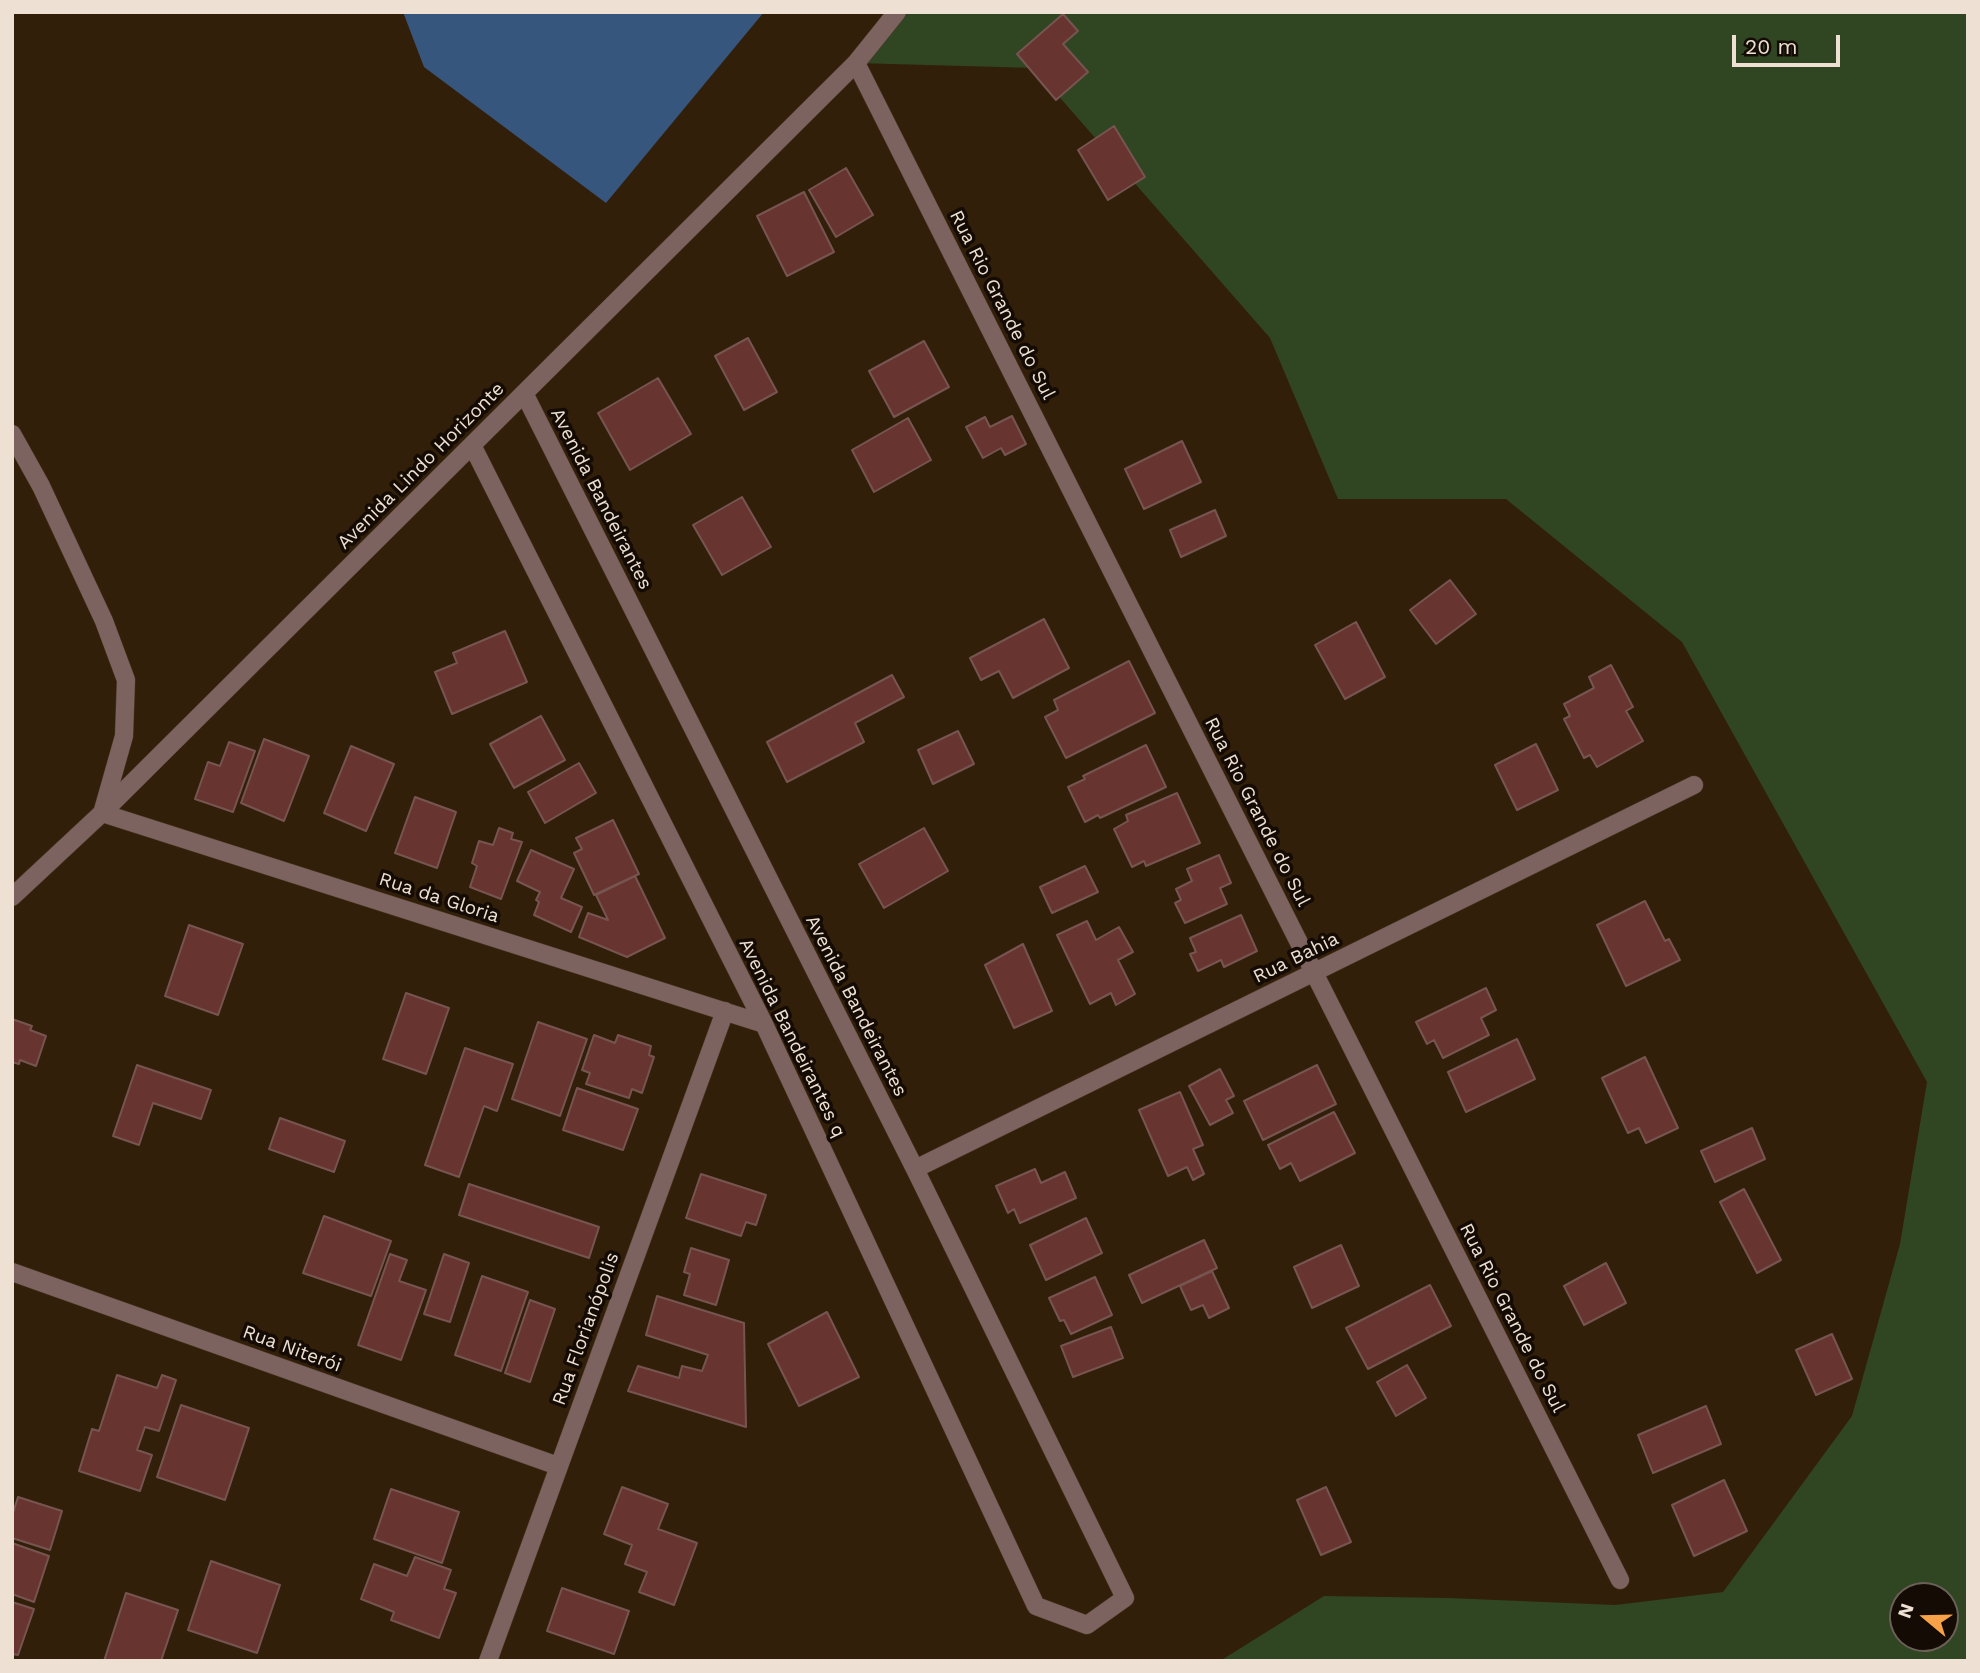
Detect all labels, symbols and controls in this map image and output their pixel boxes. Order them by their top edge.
scale bar [1735,21,1843,65]
text: 20 m [1745,34,1797,59]
street label: Rua Rio Grande do Sul [944,207,1060,403]
street label: Avenida Lindo Horizonte [333,378,509,554]
street label: Avenida Bandeirantes [545,405,657,593]
street label: Rua Rio Grande do Sul [1199,714,1315,910]
street label: Rua da Gloria [376,868,502,928]
street label: Avenida Bandeirantes [800,912,912,1100]
street label: Rua Bahia [1250,928,1342,988]
street label: Avenida Bandeirantes q [734,935,850,1141]
street label: Rua Rio Grande do Sul [1454,1220,1570,1416]
street label: Rua Florianópolis [548,1249,624,1409]
street label: Rua Niterói [240,1321,344,1377]
north arrow [1889,1582,1959,1652]
text: N [1892,1600,1919,1621]

